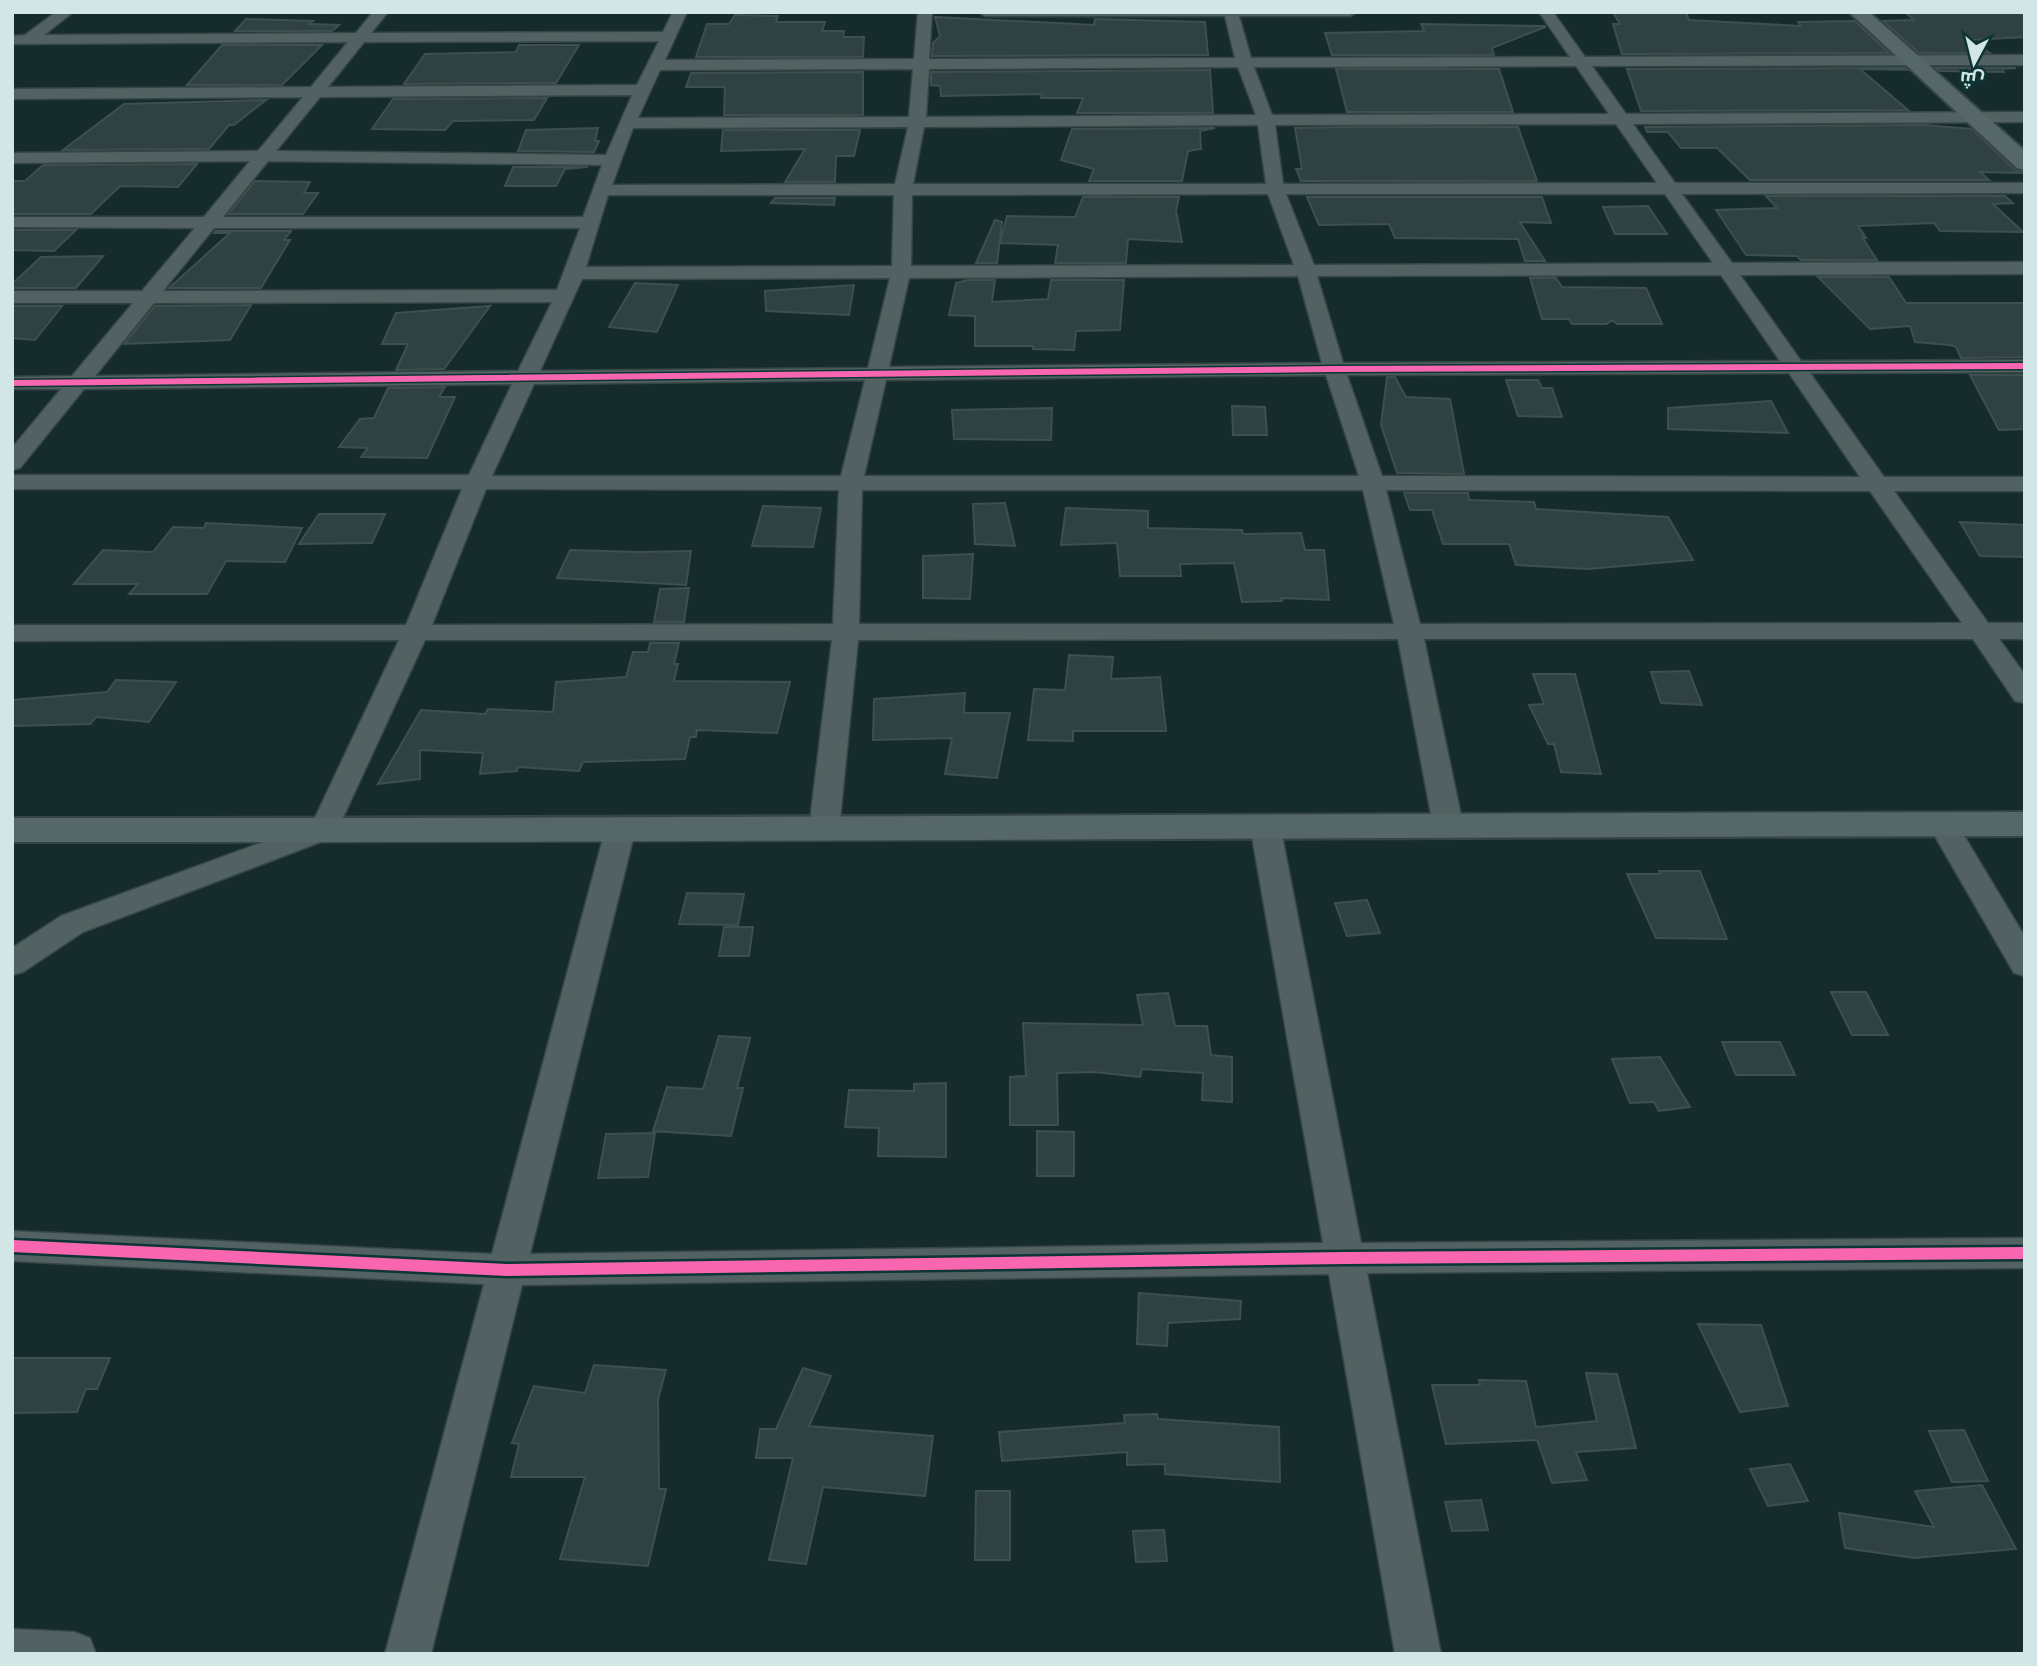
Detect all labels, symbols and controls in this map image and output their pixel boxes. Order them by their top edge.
north arrow [1939,28,2009,98]
text: ش [1958,66,1985,93]

